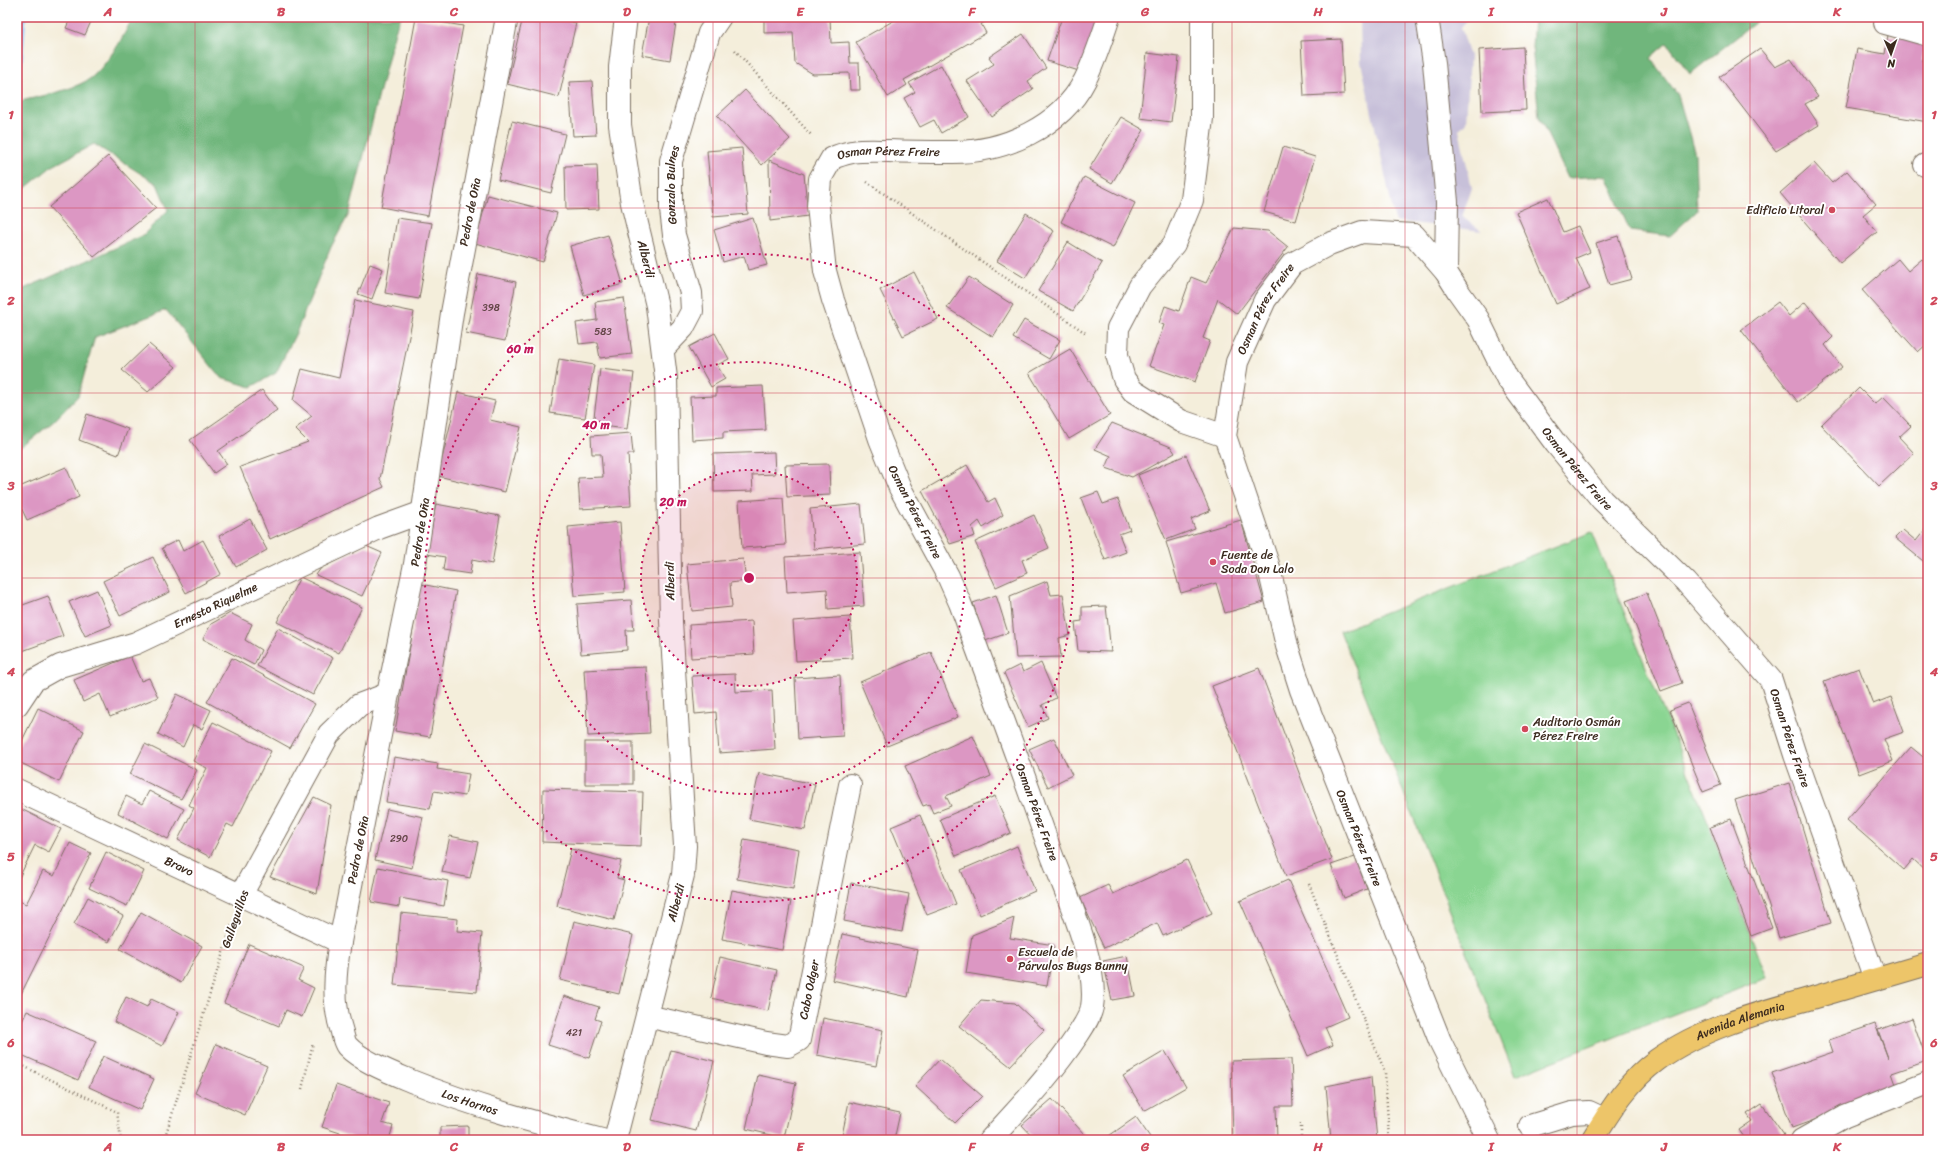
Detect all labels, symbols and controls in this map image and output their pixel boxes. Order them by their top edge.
text: A [103,0,112,23]
text: B [277,0,286,23]
text: C [449,0,459,23]
text: D [623,0,631,23]
text: E [796,0,805,23]
text: F [967,0,976,23]
text: G [1140,0,1150,23]
text: H [1312,0,1323,23]
text: I [1487,0,1495,23]
text: J [1660,0,1668,23]
text: K [1832,0,1842,23]
north arrow [1871,34,1911,74]
text: N [1887,54,1896,73]
text: 1 [8,103,14,126]
text: 1 [1931,103,1937,126]
street label: Osman Pérez Freire [834,140,940,166]
street label: Gonzalo Bulnes [660,143,686,226]
street label: Pedro de Oña [453,176,487,248]
place label: Edificio Litoral [1746,199,1825,221]
marker: Edificio Litoral [1827,205,1837,215]
street label: Alberdi [630,237,661,281]
street label: Osman Pérez Freire [1231,258,1300,358]
text: 2 [6,289,15,312]
text: 2 [1929,289,1938,312]
house number: 398 [482,299,500,317]
house number: 583 [594,323,612,341]
text: 60 m [506,338,534,360]
text: 40 m [581,414,610,436]
street label: Osman Pérez Freire [1536,422,1618,516]
street label: Osman Pérez Freire [882,461,948,563]
text: 3 [6,474,15,497]
text: 3 [1929,474,1938,497]
text: 20 m [659,491,687,513]
street label: Pedro de Oña [404,496,436,568]
place label: Fuente de Soda Don Lalo [1221,544,1294,580]
marker: Fuente de Soda Don Lalo [1208,557,1218,567]
street label: Alberdi [659,561,681,601]
centre of rings [742,571,756,585]
street label: Ernesto Riquelme [170,576,262,635]
text: 4 [6,660,16,683]
text: 4 [1929,660,1939,683]
street label: Osman Pérez Freire [1763,686,1817,791]
place label: Auditorio Osmán Pérez Freire [1532,711,1621,747]
marker: Auditorio Osmán Pérez Freire [1520,724,1530,734]
street label: Osman Pérez Freire [1009,760,1065,864]
street label: Osman Pérez Freire [1329,786,1389,890]
street label: Pedro de Oña [341,814,375,886]
house number: 290 [390,830,408,848]
text: 5 [7,845,15,868]
text: 5 [1930,845,1938,868]
street label: Bravo [161,850,197,883]
street label: Alberdi [660,881,691,925]
street label: Galleguillos [215,887,255,951]
place label: Escuela de Párvulos Bugs Bunny [1018,941,1129,977]
marker: Escuela de Párvulos Bugs Bunny [1005,954,1015,964]
street label: Cabo Odger [792,957,826,1021]
street label: Avenida Alemania [1691,995,1787,1047]
house number: 421 [566,1024,582,1042]
text: 6 [6,1031,15,1054]
text: 6 [1929,1031,1938,1054]
street label: Los Hornos [439,1083,501,1122]
text: A [103,1135,112,1157]
text: B [277,1135,286,1157]
text: C [449,1135,459,1157]
text: D [623,1135,631,1157]
text: E [796,1135,805,1157]
text: F [967,1135,976,1157]
text: G [1140,1135,1150,1157]
text: H [1312,1135,1323,1157]
text: I [1487,1135,1495,1157]
text: J [1660,1135,1668,1157]
text: K [1832,1135,1842,1157]

